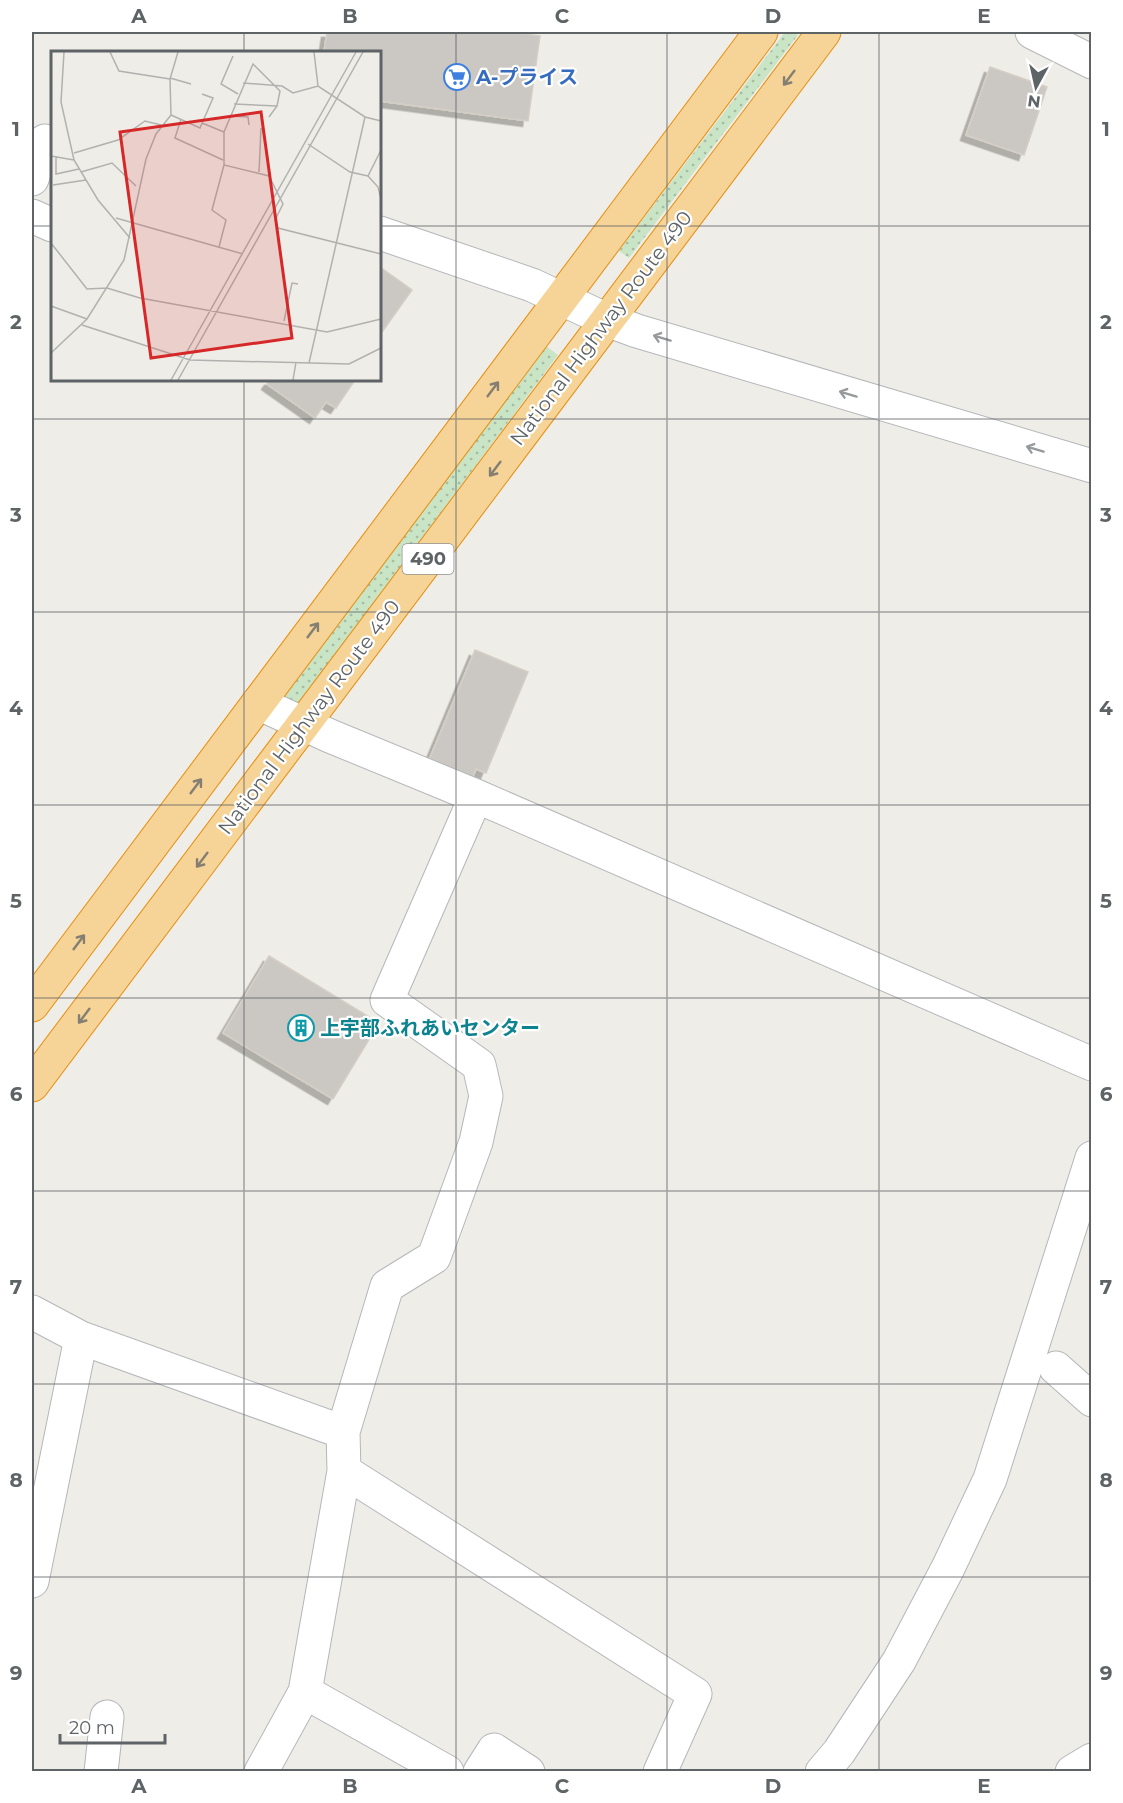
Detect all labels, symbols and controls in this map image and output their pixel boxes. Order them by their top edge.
text: A [130,4,147,28]
text: B [342,4,358,28]
text: C [555,4,570,28]
text: D [765,4,781,28]
text: E [977,4,991,28]
inset map [51,51,381,381]
north arrow [1006,57,1066,117]
supermarket icon: A-プライス [442,62,472,92]
place label: A-プライス [475,65,578,89]
one-way arrow [783,70,795,86]
text: N [1026,91,1042,112]
text: 1 [12,117,20,141]
text: 1 [1102,117,1110,141]
street label: National Highway Route 490 [505,206,697,450]
text: 2 [10,310,22,334]
text: 2 [1100,310,1112,334]
one-way arrow [653,332,672,343]
one-way arrow [487,382,499,398]
one-way arrow [839,388,858,399]
one-way arrow [1026,443,1045,454]
one-way arrow [489,461,502,477]
text: 3 [9,503,22,527]
text: 3 [1099,503,1112,527]
road number: 490 [402,544,454,574]
street label: National Highway Route 490 [213,595,405,839]
one-way arrow [307,622,320,638]
text: 4 [9,696,23,720]
text: 4 [1099,696,1113,720]
one-way arrow [190,778,203,794]
one-way arrow [195,852,208,868]
text: 5 [10,889,22,913]
text: 5 [1100,889,1112,913]
one-way arrow [73,934,86,950]
one-way arrow [78,1007,90,1023]
building icon: 上宇部ふれあいセンター [286,1013,316,1043]
place label: 上宇部ふれあいセンター [320,1016,540,1040]
text: 6 [10,1082,23,1106]
text: 6 [1100,1082,1113,1106]
text: 7 [10,1275,22,1299]
text: 7 [1100,1275,1112,1299]
text: 8 [9,1468,23,1492]
text: 8 [1099,1468,1113,1492]
text: 9 [10,1661,22,1685]
text: 9 [1100,1661,1112,1685]
scale bar [60,1707,165,1745]
text: 20 m [69,1717,115,1739]
text: A [130,1774,147,1798]
text: B [342,1774,358,1798]
text: C [555,1774,570,1798]
text: D [765,1774,781,1798]
text: E [977,1774,991,1798]

